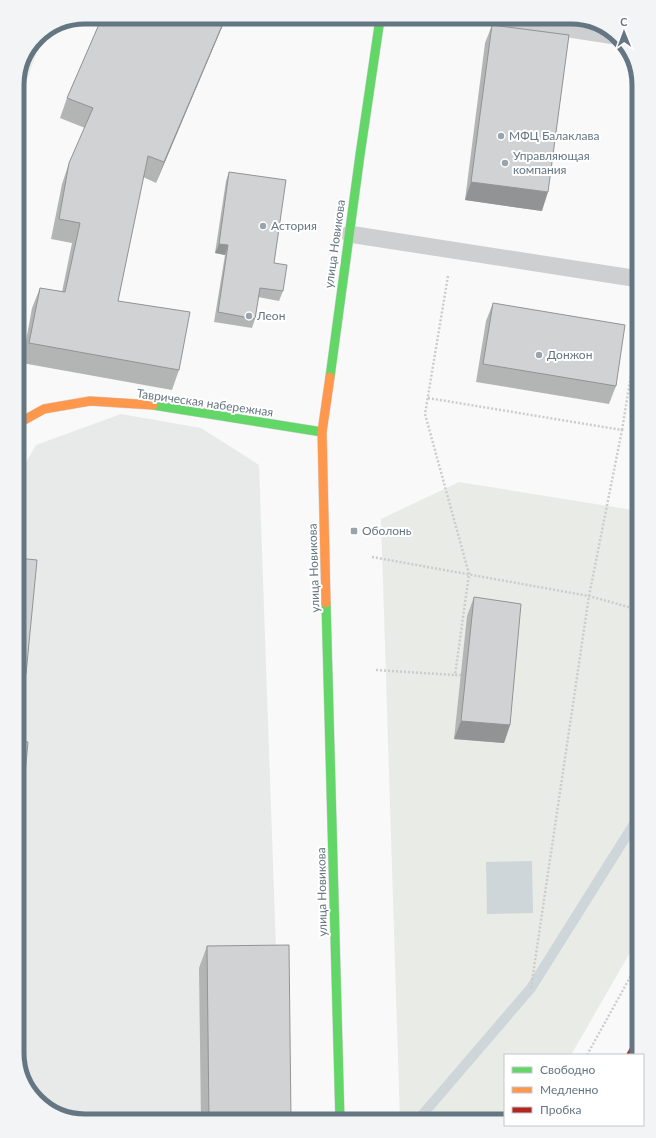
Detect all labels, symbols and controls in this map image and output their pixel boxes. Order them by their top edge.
north arrow [604,12,644,52]
text: С [620,15,628,28]
place label: МФЦ Балаклава [509,128,599,143]
marker: МФЦ Балаклава [496,131,506,141]
place label: Управляющая компания [513,148,590,177]
marker: Управляющая компания [500,158,510,168]
street label: улица Новикова [321,199,348,289]
place label: Астория [271,218,317,233]
marker: Астория [258,221,268,231]
place label: Леон [256,308,285,323]
marker: Леон [244,311,254,321]
place label: Донжон [547,347,592,362]
marker: Донжон [534,350,544,360]
street label: Таврическая набережная [136,385,274,420]
street label: улица Новикова [304,523,323,613]
place label: Оболонь [362,523,412,538]
marker: Оболонь [349,526,359,536]
street label: улица Новикова [313,847,330,937]
legend [504,1054,644,1126]
text: Свободно [540,1062,596,1077]
text: Медленно [540,1082,599,1097]
text: Пробка [540,1102,581,1117]

